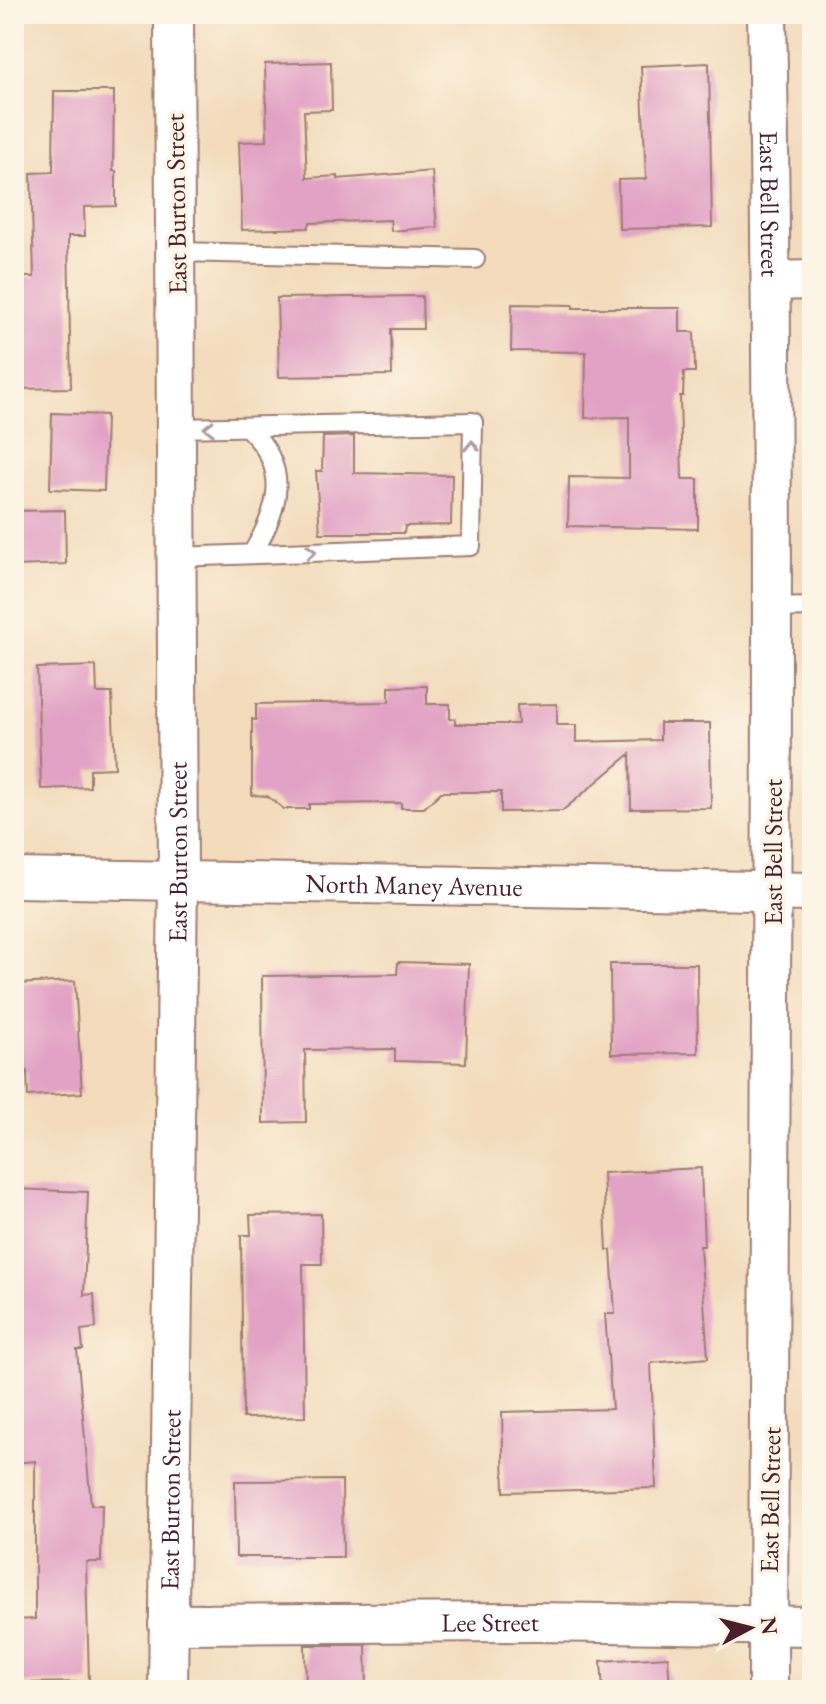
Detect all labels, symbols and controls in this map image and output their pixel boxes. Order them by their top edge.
street label: East Burton Street [157,113,195,295]
street label: East Bell Street [752,131,787,277]
one-way arrow [202,419,215,436]
one-way arrow [464,439,481,452]
one-way arrow [305,544,318,561]
street label: East Burton Street [160,762,195,943]
street label: East Bell Street [756,779,790,925]
street label: North Maney Avenue [305,866,523,904]
street label: East Burton Street [152,1409,188,1591]
street label: East Bell Street [752,1427,788,1573]
north arrow [710,1588,790,1668]
street label: Lee Street [441,1605,539,1640]
text: N [754,1615,785,1636]

